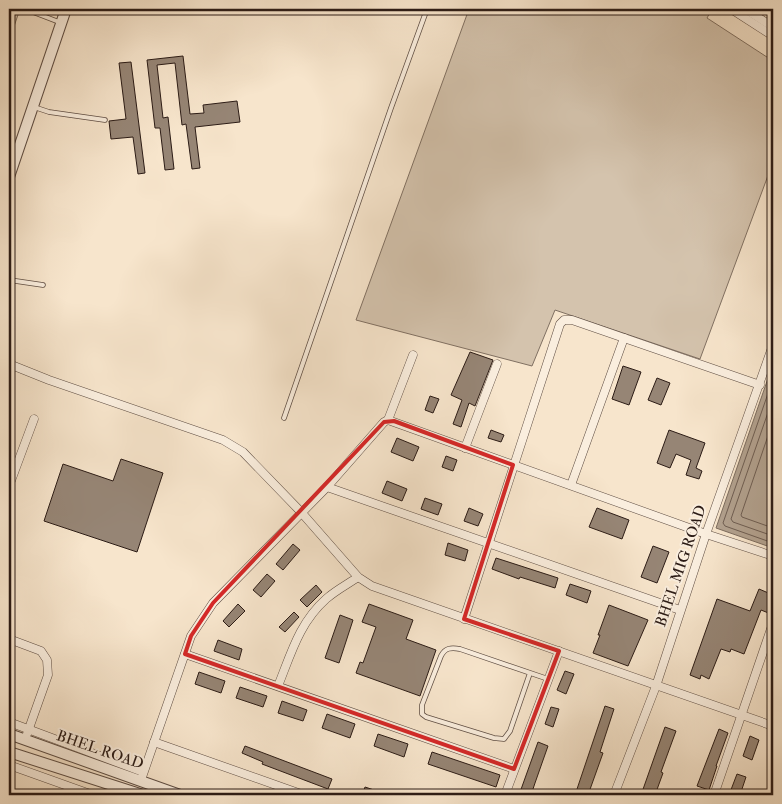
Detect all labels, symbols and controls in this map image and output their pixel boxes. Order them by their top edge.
street label: BHEL MIG ROAD [651,503,711,629]
street label: BHEL ROAD [54,726,146,774]

